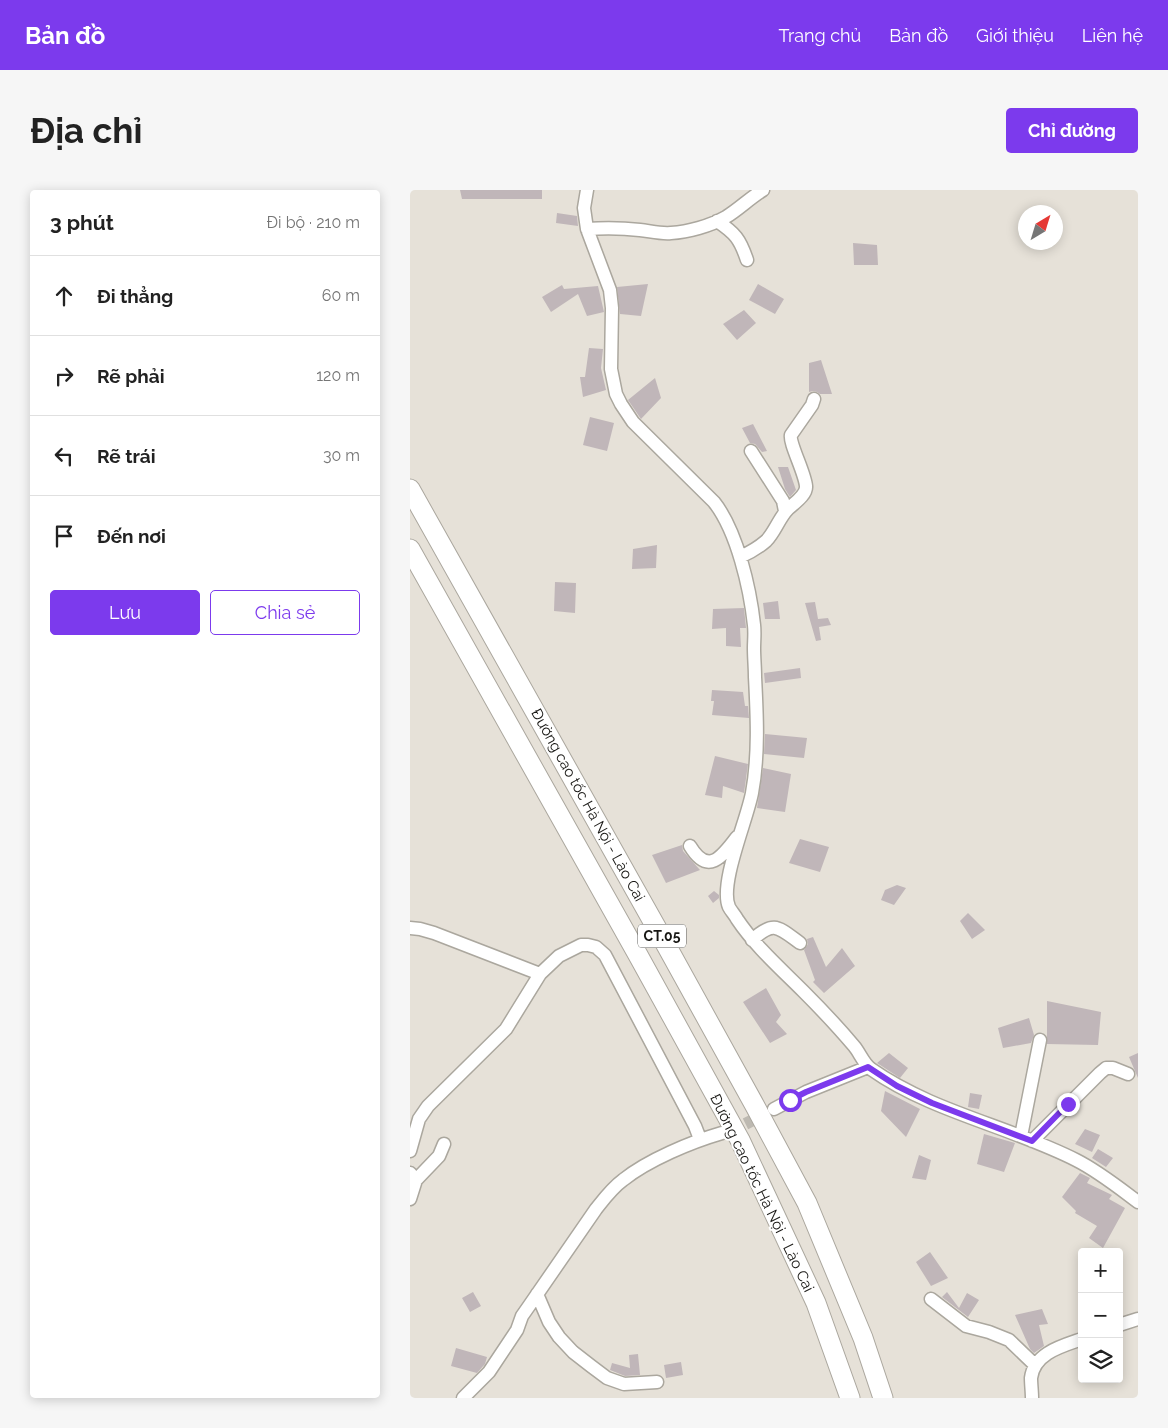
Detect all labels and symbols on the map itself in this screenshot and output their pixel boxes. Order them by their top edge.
north arrow [1018,205,1063,250]
street label: Đường cao tốc Hà Nội - Lào Cai [527,705,649,905]
road number: CT.05 [638,924,686,948]
route start [779,1089,802,1112]
street label: Đường cao tốc Hà Nội - Lào Cai [706,1091,818,1295]
route end [1057,1093,1080,1116]

